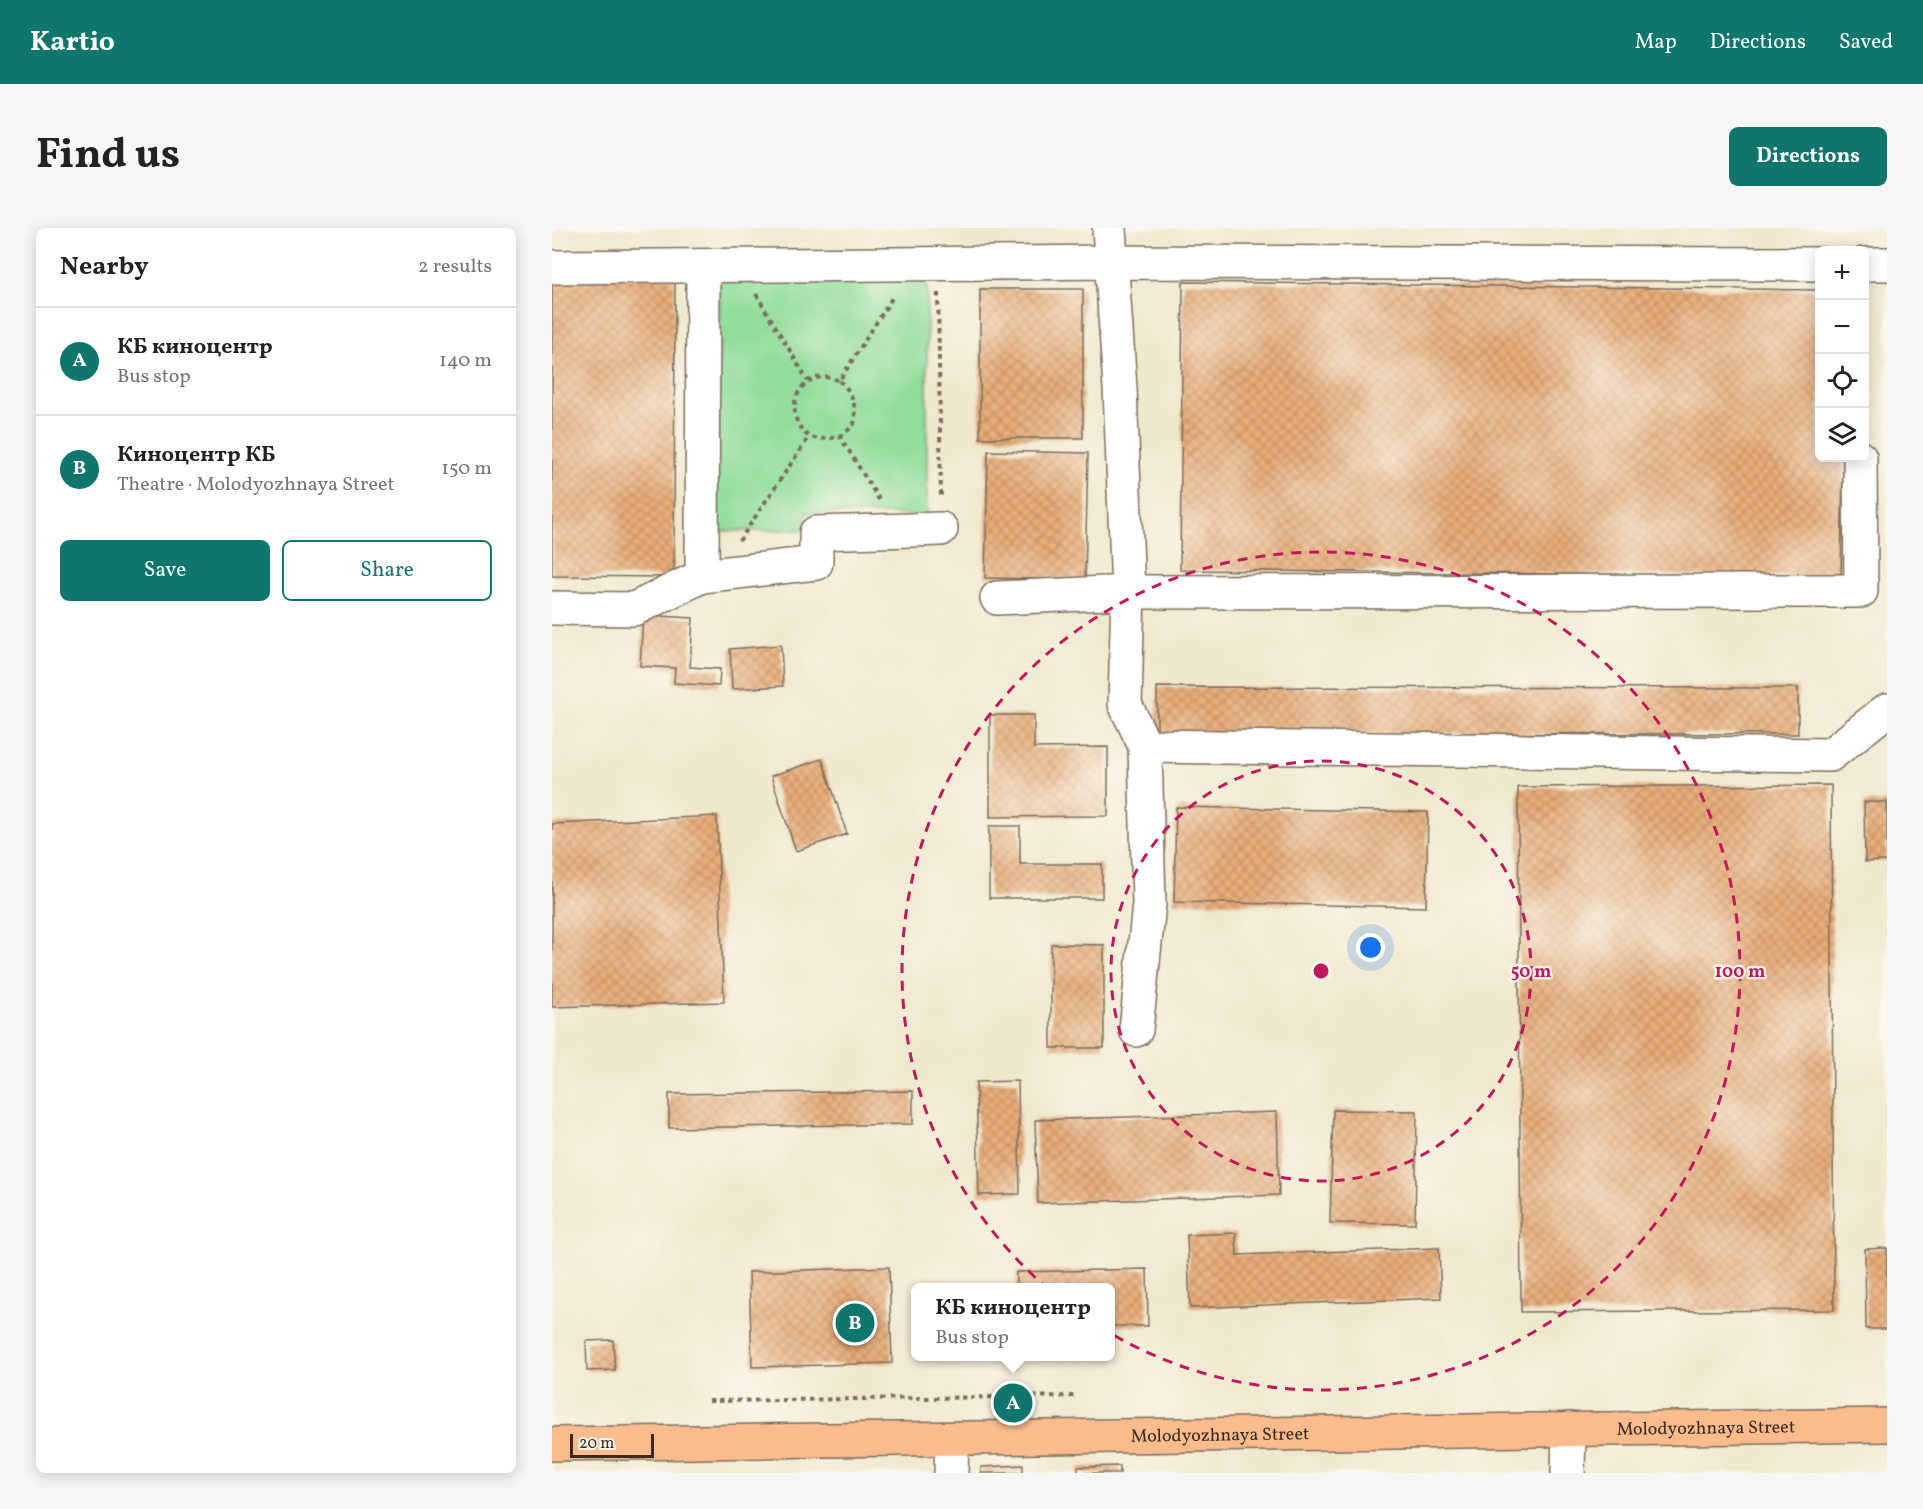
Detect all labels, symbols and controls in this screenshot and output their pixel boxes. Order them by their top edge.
text: Kartio [30,23,115,62]
text: Map [1635,28,1677,57]
text: Directions [1710,28,1806,57]
text: Saved [1839,28,1893,57]
text: Find us [36,127,180,186]
button: Directions [1729,127,1887,186]
map controls [1815,246,1869,462]
button: + [1815,246,1869,300]
text: Nearby [60,249,149,285]
text: 2 results [418,253,492,281]
button: − [1815,300,1869,354]
text: КБ киноцентр [117,332,273,363]
text: A [72,347,87,375]
text: 140 m [439,347,492,375]
button: locate [1815,354,1869,408]
text: Bus stop [117,363,191,391]
button: layers [1815,408,1869,462]
text: Киноцентр КБ [117,440,276,471]
text: B [73,455,86,483]
text: 150 m [441,455,492,483]
text: Theatre · Molodyozhnaya Street [117,471,394,499]
button: Save [60,540,270,601]
button: Share [282,540,492,601]
your location [1356,933,1385,962]
text: 50 m [1511,960,1551,985]
text: 100 m [1715,960,1765,985]
centre of rings [1311,961,1331,981]
popup [911,1283,1115,1361]
text: КБ киноцентр [935,1293,1091,1324]
pin: B [836,1300,874,1346]
text: Bus stop [935,1324,1009,1352]
pin: A [994,1380,1032,1426]
street label: Molodyozhnaya Street [1616,1415,1795,1443]
street label: Molodyozhnaya Street [1130,1422,1309,1450]
scale bar [570,1431,654,1458]
text: 20 m [579,1433,614,1455]

